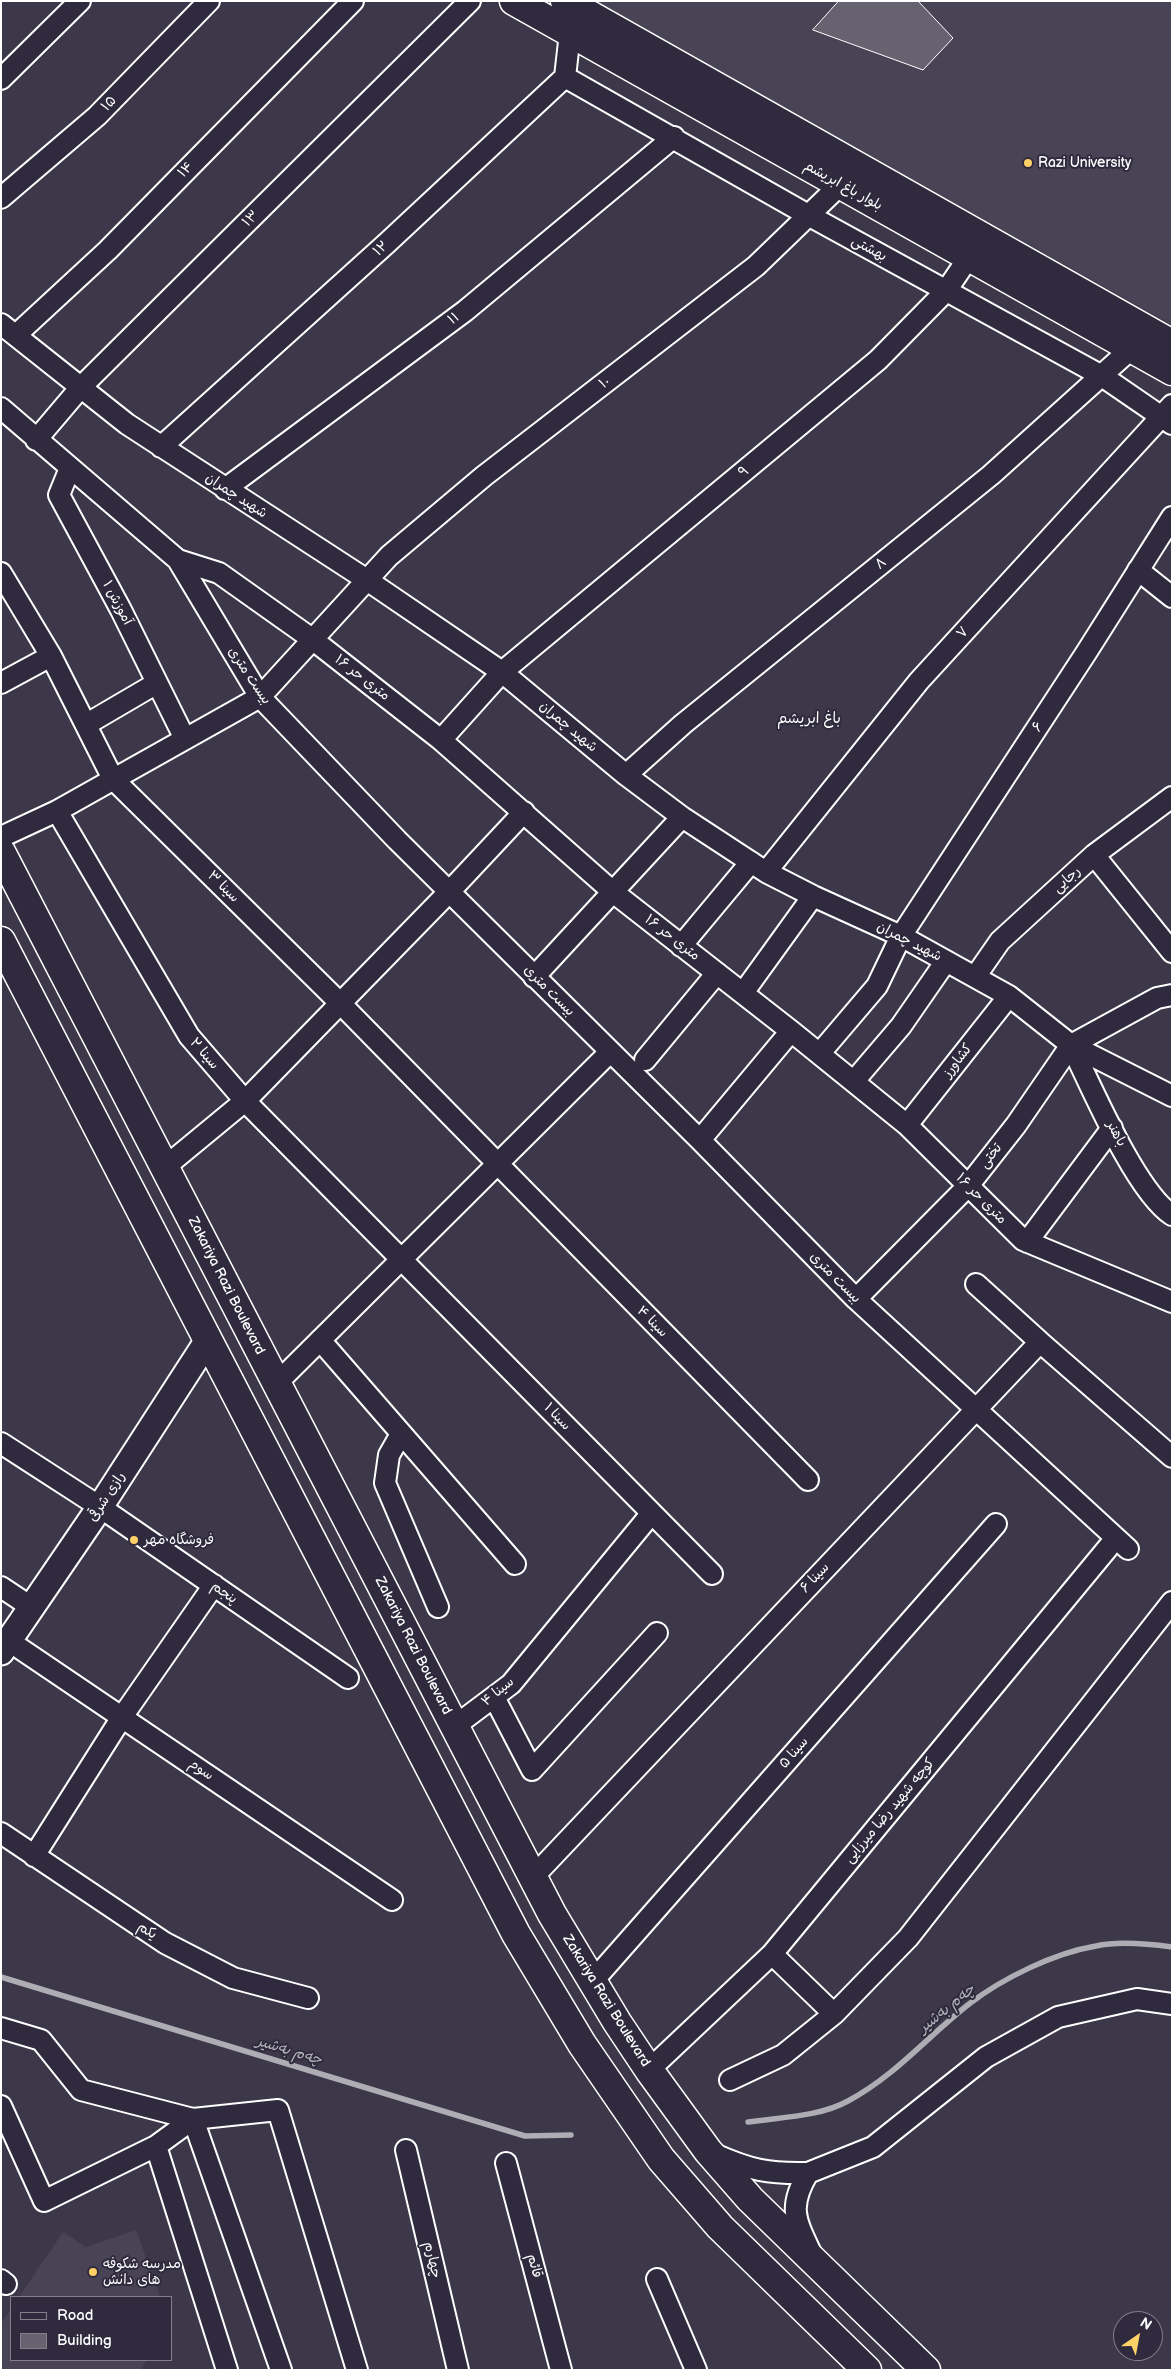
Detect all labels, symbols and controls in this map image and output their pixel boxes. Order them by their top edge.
street label: ۱۵ [98,93,120,115]
place label: Razi University [1038,155,1131,171]
marker: Razi University [1022,157,1034,169]
street label: بلوار باغ ابریشم [801,158,885,214]
street label: ۱۴ [175,159,197,181]
street label: ۱۳ [239,207,263,231]
street label: بهشتی [848,233,890,265]
street label: ۱۲ [370,238,392,260]
street label: ۱۱ [445,309,463,329]
street label: ۱۰ [596,373,614,393]
street label: ۹ [735,463,753,481]
street label: شهید چمران [202,470,270,522]
street label: ۸ [872,554,890,574]
street label: آموزش ۱ [98,578,136,628]
street label: ۷ [953,624,973,642]
street label: بیست متری [224,644,274,708]
street label: ۱۶ متری حر [331,651,393,705]
street label: شهید چمران [536,698,600,756]
district label: باغ ابریشم [777,710,841,728]
street label: ۶ [1029,719,1047,735]
street label: رجایی [1050,863,1084,897]
street label: سینا ۳ [204,868,242,906]
street label: ۱۶ متری حر [641,911,703,965]
street label: شهید چمران [874,919,944,965]
street label: بیست متری [520,962,578,1020]
street label: سینا ۲ [186,1035,222,1073]
street label: کشاورز [940,1041,976,1081]
street label: باهنر [1102,1118,1130,1150]
street label: تختی [976,1140,1006,1172]
street label: ۱۶ متری حر [952,1170,1010,1228]
street label: Zakariya Razi Boulevard [184,1214,268,1358]
street label: بیست متری [806,1249,864,1307]
street label: سینا ۴ [633,1303,671,1341]
street label: ۱ سینا [540,1400,574,1434]
street label: رازی شرقی [85,1469,129,1525]
place label: فروشگاه مهر [144,1532,214,1548]
marker: فروشگاه مهر [128,1534,140,1546]
street label: سینا ۶ [797,1559,833,1597]
street label: Zakariya Razi Boulevard [371,1574,455,1718]
street label: پنجم [208,1578,240,1608]
street label: سینا ۴ [478,1674,518,1710]
street label: سینا ۵ [776,1734,812,1772]
street label: کوچه شهید رضا میرزایی [841,1755,939,1867]
street label: سوم [185,1756,217,1784]
street label: یکم [134,1919,160,1943]
street label: Zakariya Razi Boulevard [558,1932,654,2070]
water label: چەم بەشیر [915,1981,979,2037]
water label: چەم بەشیر [254,2032,324,2070]
street label: چهارم [420,2240,444,2280]
street label: قائم [523,2252,545,2280]
place label: مدرسه شکوفه های دانش [103,2256,181,2288]
marker: مدرسه شکوفه های دانش [87,2266,99,2278]
legend [10,2296,172,2361]
text: Road [57,2306,93,2325]
north arrow [1113,2311,1163,2361]
text: N [1137,2314,1155,2334]
text: Building [57,2331,112,2350]

